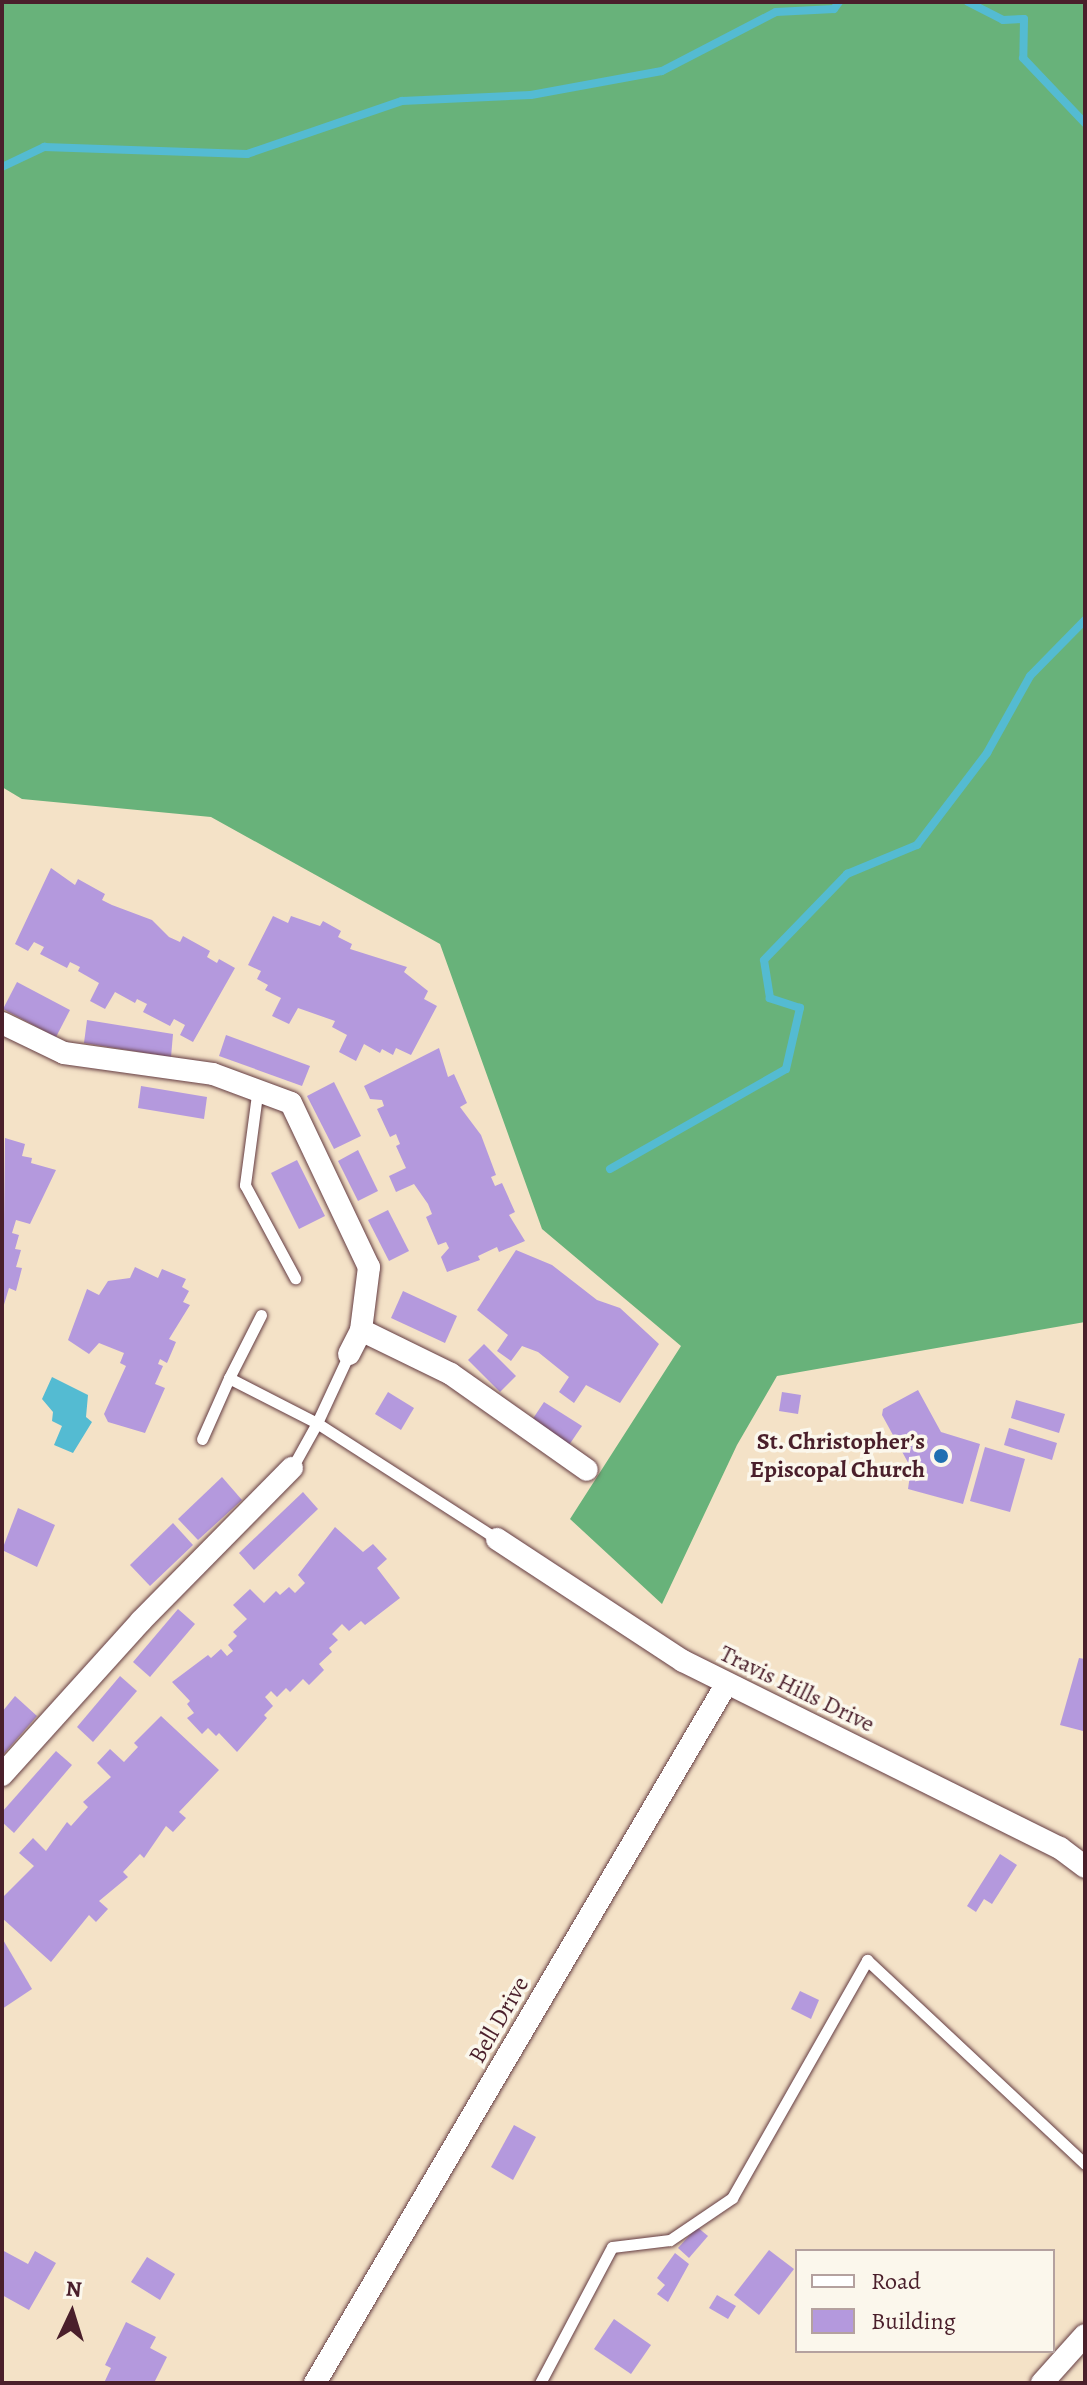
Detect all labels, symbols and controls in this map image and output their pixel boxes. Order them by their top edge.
place label: St. Christopher’s Episcopal Church [750,1428,925,1484]
marker: St. Christopher’s Episcopal Church [932,1447,950,1465]
street label: Travis Hills Drive [715,1639,879,1739]
street label: Bell Drive [463,1972,535,2068]
legend [795,2249,1055,2353]
text: Road [871,2265,921,2297]
north arrow [32,2273,112,2353]
text: N [65,2274,83,2305]
text: Building [871,2305,956,2337]

